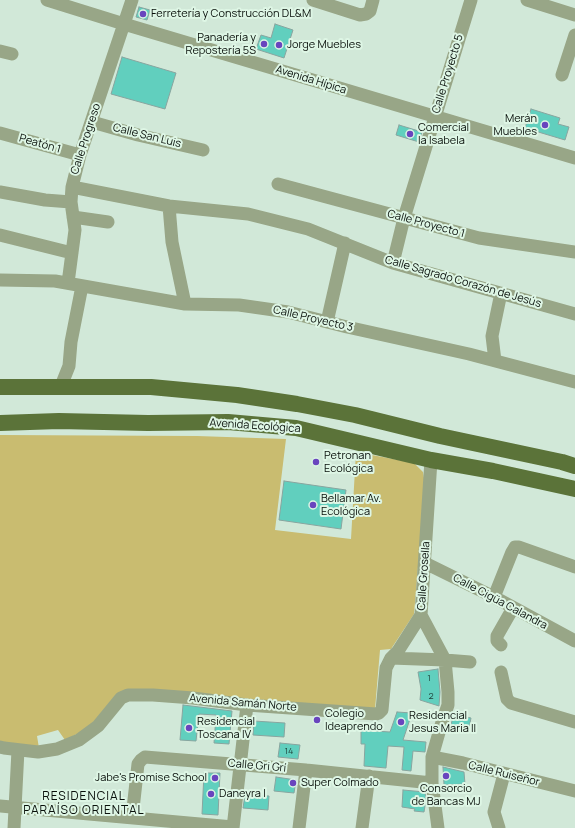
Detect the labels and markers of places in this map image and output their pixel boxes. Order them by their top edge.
place label: Ferretería y Construcción DL&M [151,7,311,21]
marker: Ferretería y Construcción DL&M [138,9,148,19]
place label: Panadería y Repostería 5S [185,31,256,57]
place label: Jorge Muebles [287,38,361,52]
marker: Panadería y Repostería 5S [259,39,269,49]
marker: Jorge Muebles [274,40,284,50]
place label: Merán Muebles [494,112,537,138]
marker: Merán Muebles [540,120,550,130]
place label: Comercial la Isabela [418,121,469,147]
marker: Comercial la Isabela [405,129,415,139]
place label: Petronan Ecológica [324,449,373,475]
marker: Petronan Ecológica [311,457,321,467]
place label: Bellamar Av. Ecológica [321,492,381,518]
marker: Bellamar Av. Ecológica [308,500,318,510]
place label: Colegio Ideaprendo [325,707,383,733]
place label: Residencial Jesus Maria II [409,709,476,735]
place label: Residencial Toscana IV [197,715,255,741]
marker: Colegio Ideaprendo [312,715,322,725]
marker: Residencial Jesus Maria II [396,717,406,727]
marker: Residencial Toscana IV [184,723,194,733]
place label: Jabe's Promise School [95,771,207,785]
marker: Consorcio de Bancas MJ [441,771,451,781]
marker: Jabe's Promise School [210,773,220,783]
place label: Super Colmado [301,776,379,790]
marker: Super Colmado [288,778,298,788]
place label: Consorcio de Bancas MJ [412,782,480,808]
place label: Daneyra I [219,787,266,801]
marker: Daneyra I [206,789,216,799]

